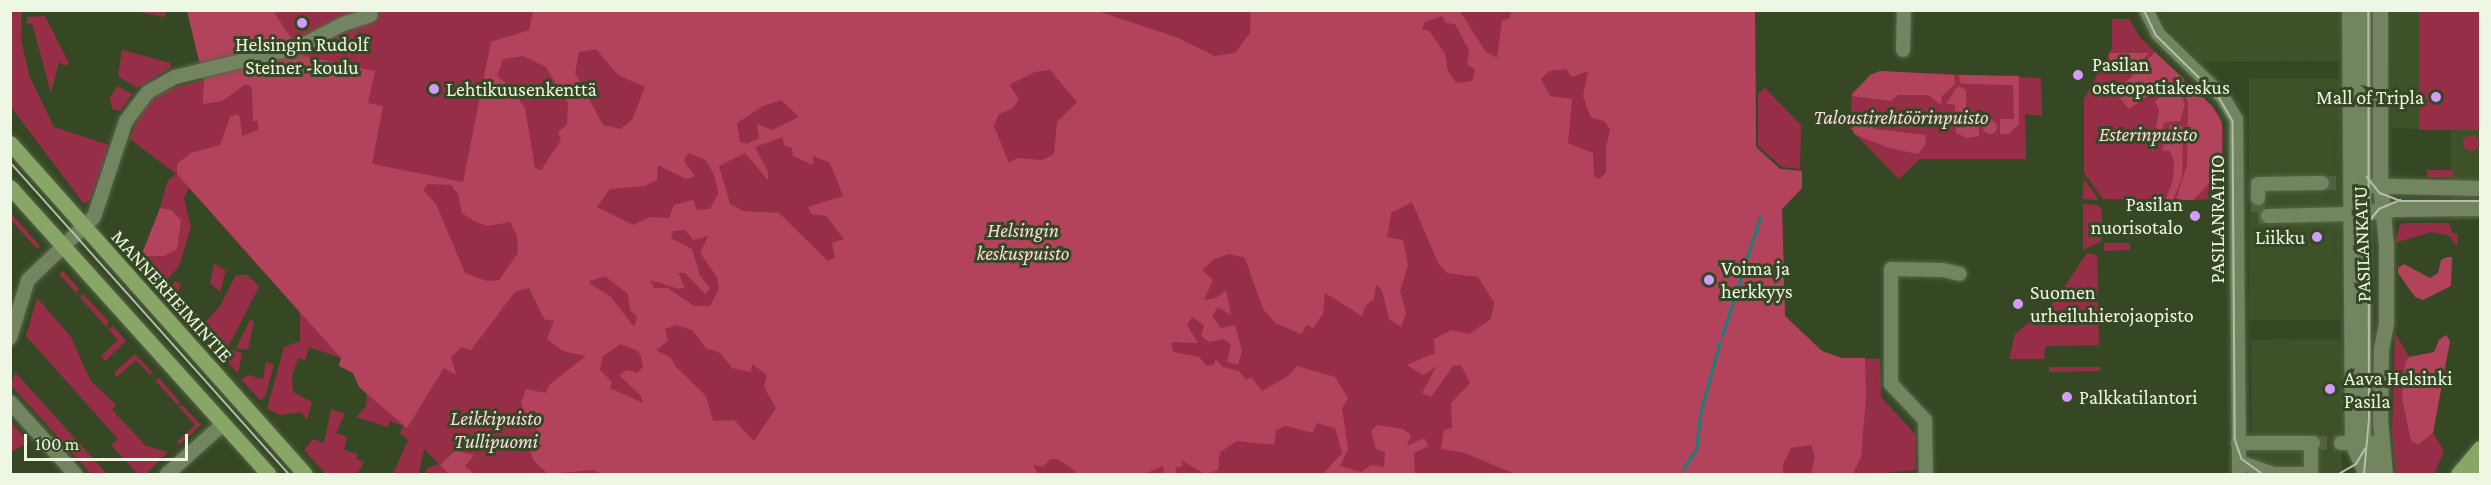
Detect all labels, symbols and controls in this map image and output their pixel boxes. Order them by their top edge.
marker: Helsingin Rudolf Steiner -koulu [295,16,309,30]
place label: Helsingin Rudolf Steiner -koulu [235,33,369,80]
place label: Pasilan osteopatiakeskus [2092,52,2230,99]
marker: Pasilan osteopatiakeskus [2069,66,2087,84]
place label: Lehtikuusenkenttä [446,77,597,101]
marker: Lehtikuusenkenttä [427,82,441,96]
place label: Mall of Tripla [2316,85,2424,109]
marker: Mall of Tripla [2429,90,2443,104]
park label: Taloustirehtöörinpuisto [1813,105,1989,129]
park label: Esterinpuisto [2099,122,2197,146]
street label: PASILANRAITIO [2205,155,2229,283]
street label: PASILANKATU [2348,186,2376,302]
place label: Pasilan nuorisotalo [2091,192,2183,239]
marker: Pasilan nuorisotalo [2188,209,2202,223]
park label: Helsingin keskuspuisto [977,219,1069,266]
street label: MANNERHEIMINTIE [106,225,238,367]
place label: Liikku [2255,225,2305,249]
marker: Liikku [2310,230,2324,244]
place label: Voima ja herkkyys [1721,256,1793,303]
marker: Voima ja herkkyys [1702,273,1716,287]
place label: Suomen urheiluhierojaopisto [2030,280,2194,327]
marker: Suomen urheiluhierojaopisto [2011,297,2025,311]
place label: Aava Helsinki Pasila [2344,366,2452,413]
marker: Aava Helsinki Pasila [2321,380,2339,398]
place label: Palkkatilantori [2079,385,2197,409]
marker: Palkkatilantori [2060,390,2074,404]
park label: Leikkipuisto Tullipuomi [450,407,542,454]
scale bar [27,422,190,460]
text: 100 m [35,434,79,454]

